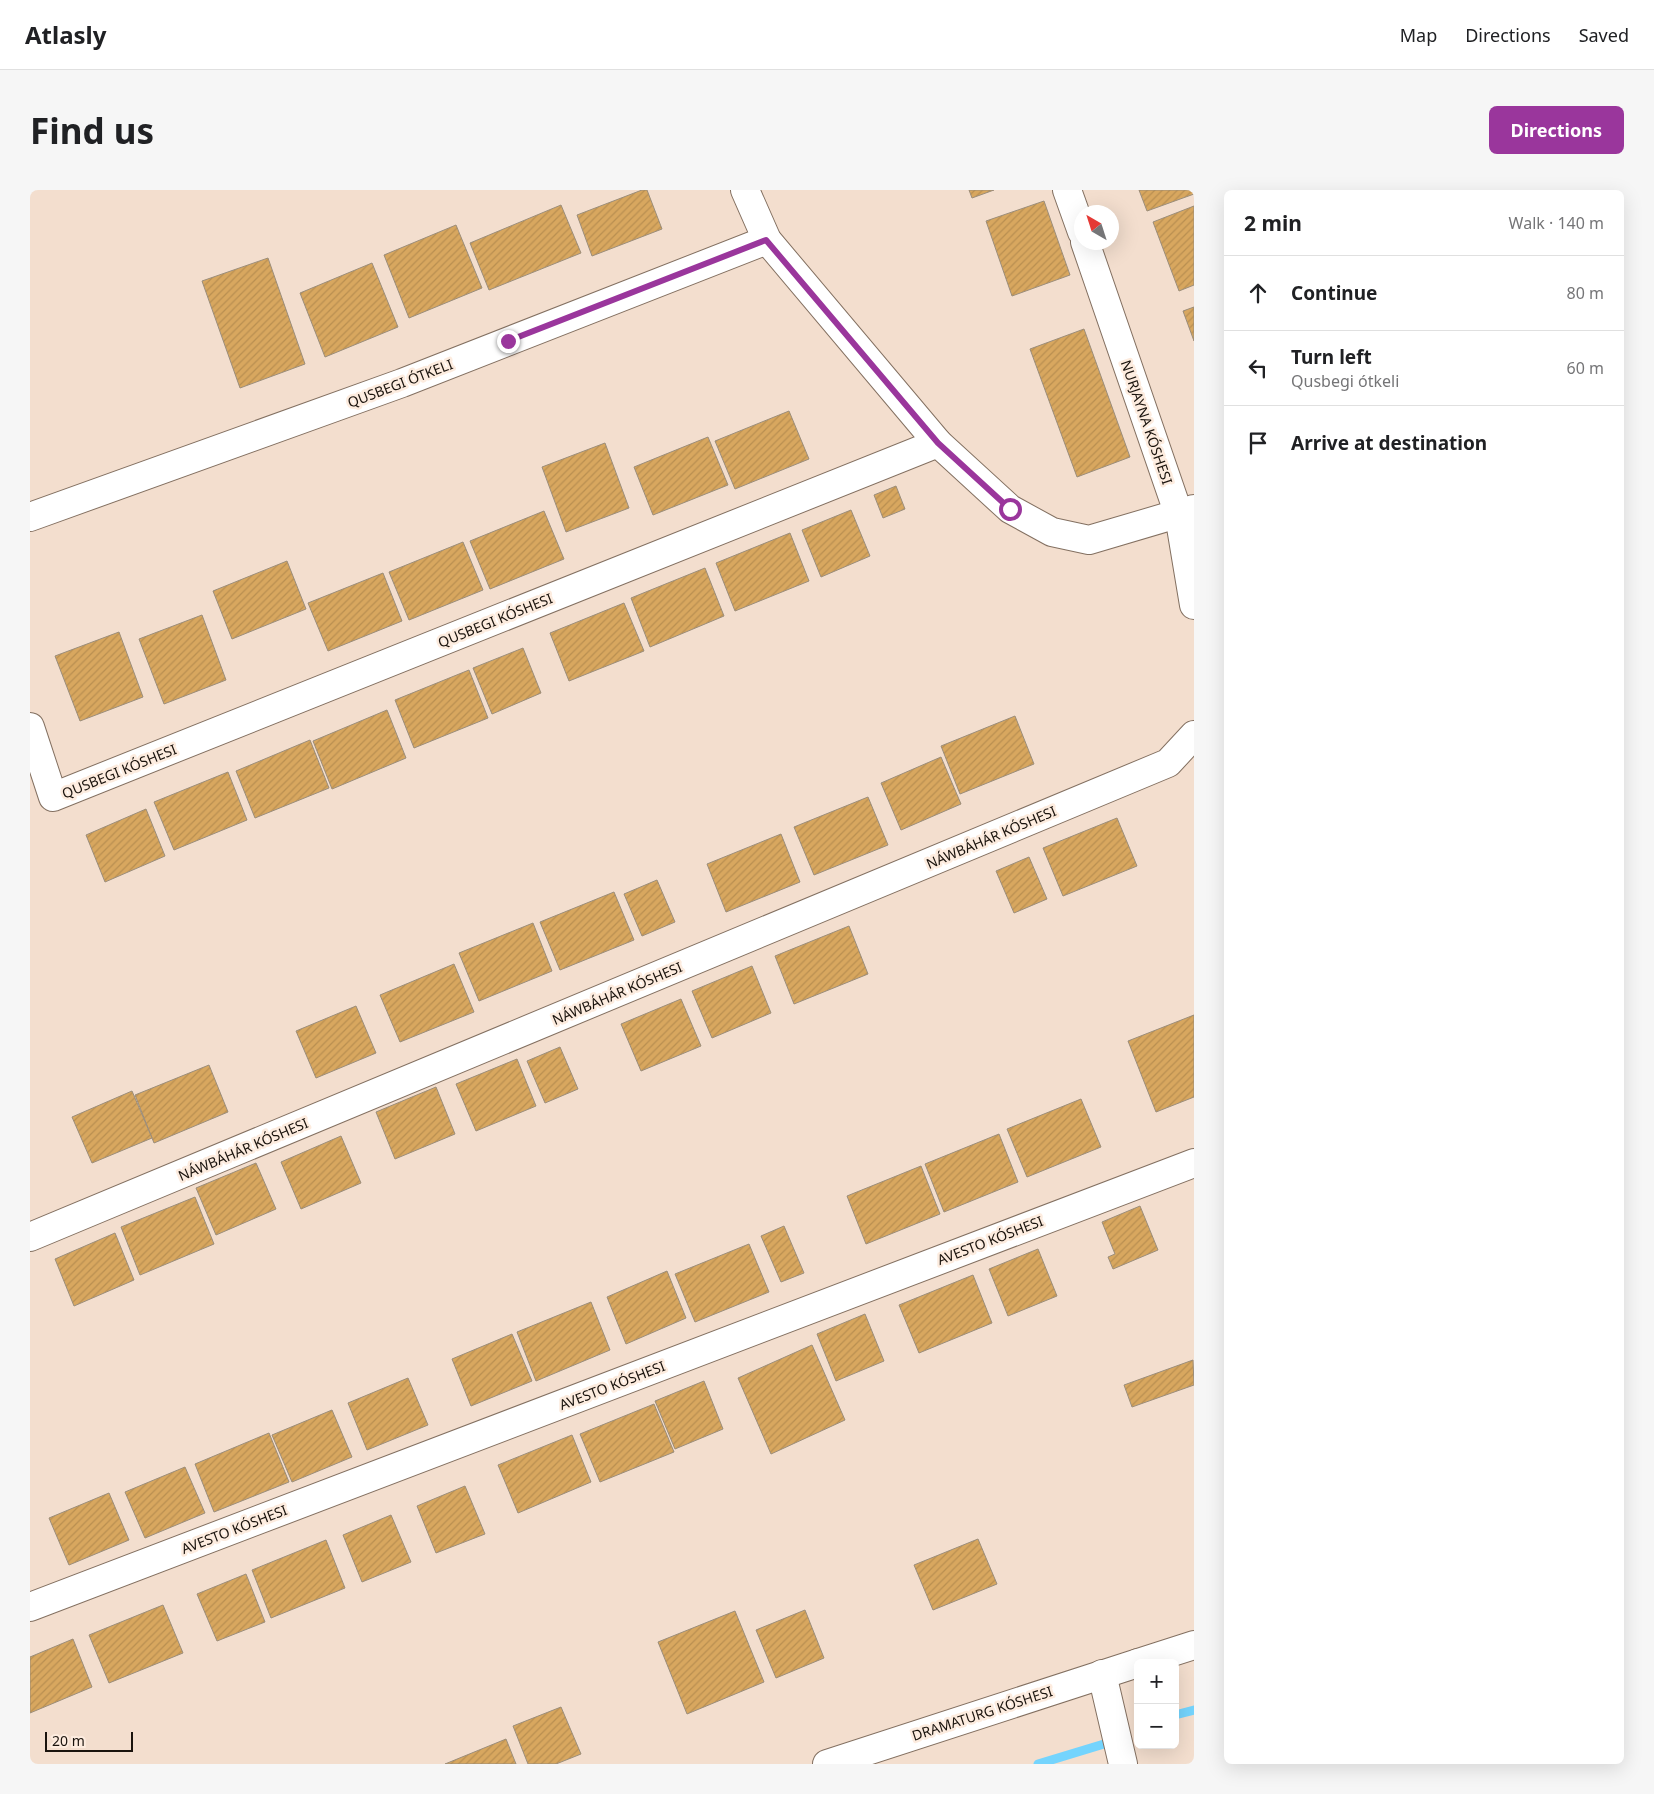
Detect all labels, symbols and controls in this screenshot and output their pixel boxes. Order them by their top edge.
text: Atlasly [25,18,106,51]
text: Map [1400,23,1437,47]
text: Directions [1465,23,1551,47]
text: Saved [1579,23,1629,47]
button: Directions [1489,106,1624,154]
text: Find us [30,107,154,154]
north arrow [1074,205,1119,250]
text: 2 min [1244,209,1302,237]
text: Walk · 140 m [1509,212,1604,234]
icon: ahead [1244,279,1272,307]
text: Continue [1291,280,1377,306]
text: 80 m [1567,282,1604,304]
route end [497,330,520,353]
text: Turn left [1291,344,1372,370]
street label: QUSBEGI ÓTKELI [345,354,456,412]
icon: left [1244,354,1272,382]
street label: NURJAYNA KÓSHESI [1117,357,1177,487]
text: 60 m [1567,357,1604,379]
text: Qusbegi ótkeli [1291,370,1399,392]
icon: arrive [1244,429,1272,457]
text: Arrive at destination [1291,430,1487,456]
route start [999,498,1022,521]
street label: QUSBEGI KÓSHESI [435,588,555,652]
street label: QUSBEGI KÓSHESI [59,739,179,803]
street label: NÁWBÁHÁR KÓSHESI [923,801,1059,873]
street label: NÁWBÁHÁR KÓSHESI [549,957,685,1029]
street label: NÁWBÁHÁR KÓSHESI [175,1113,311,1185]
street label: AVESTO KÓSHESI [934,1211,1046,1269]
street label: AVESTO KÓSHESI [556,1356,668,1414]
street label: AVESTO KÓSHESI [178,1500,290,1558]
map controls [1134,1659,1179,1749]
button: + [1134,1659,1179,1704]
street label: DRAMATURG KÓSHESI [909,1681,1055,1745]
button: − [1134,1704,1179,1749]
scale bar [45,1729,132,1752]
text: 20 m [52,1731,85,1750]

